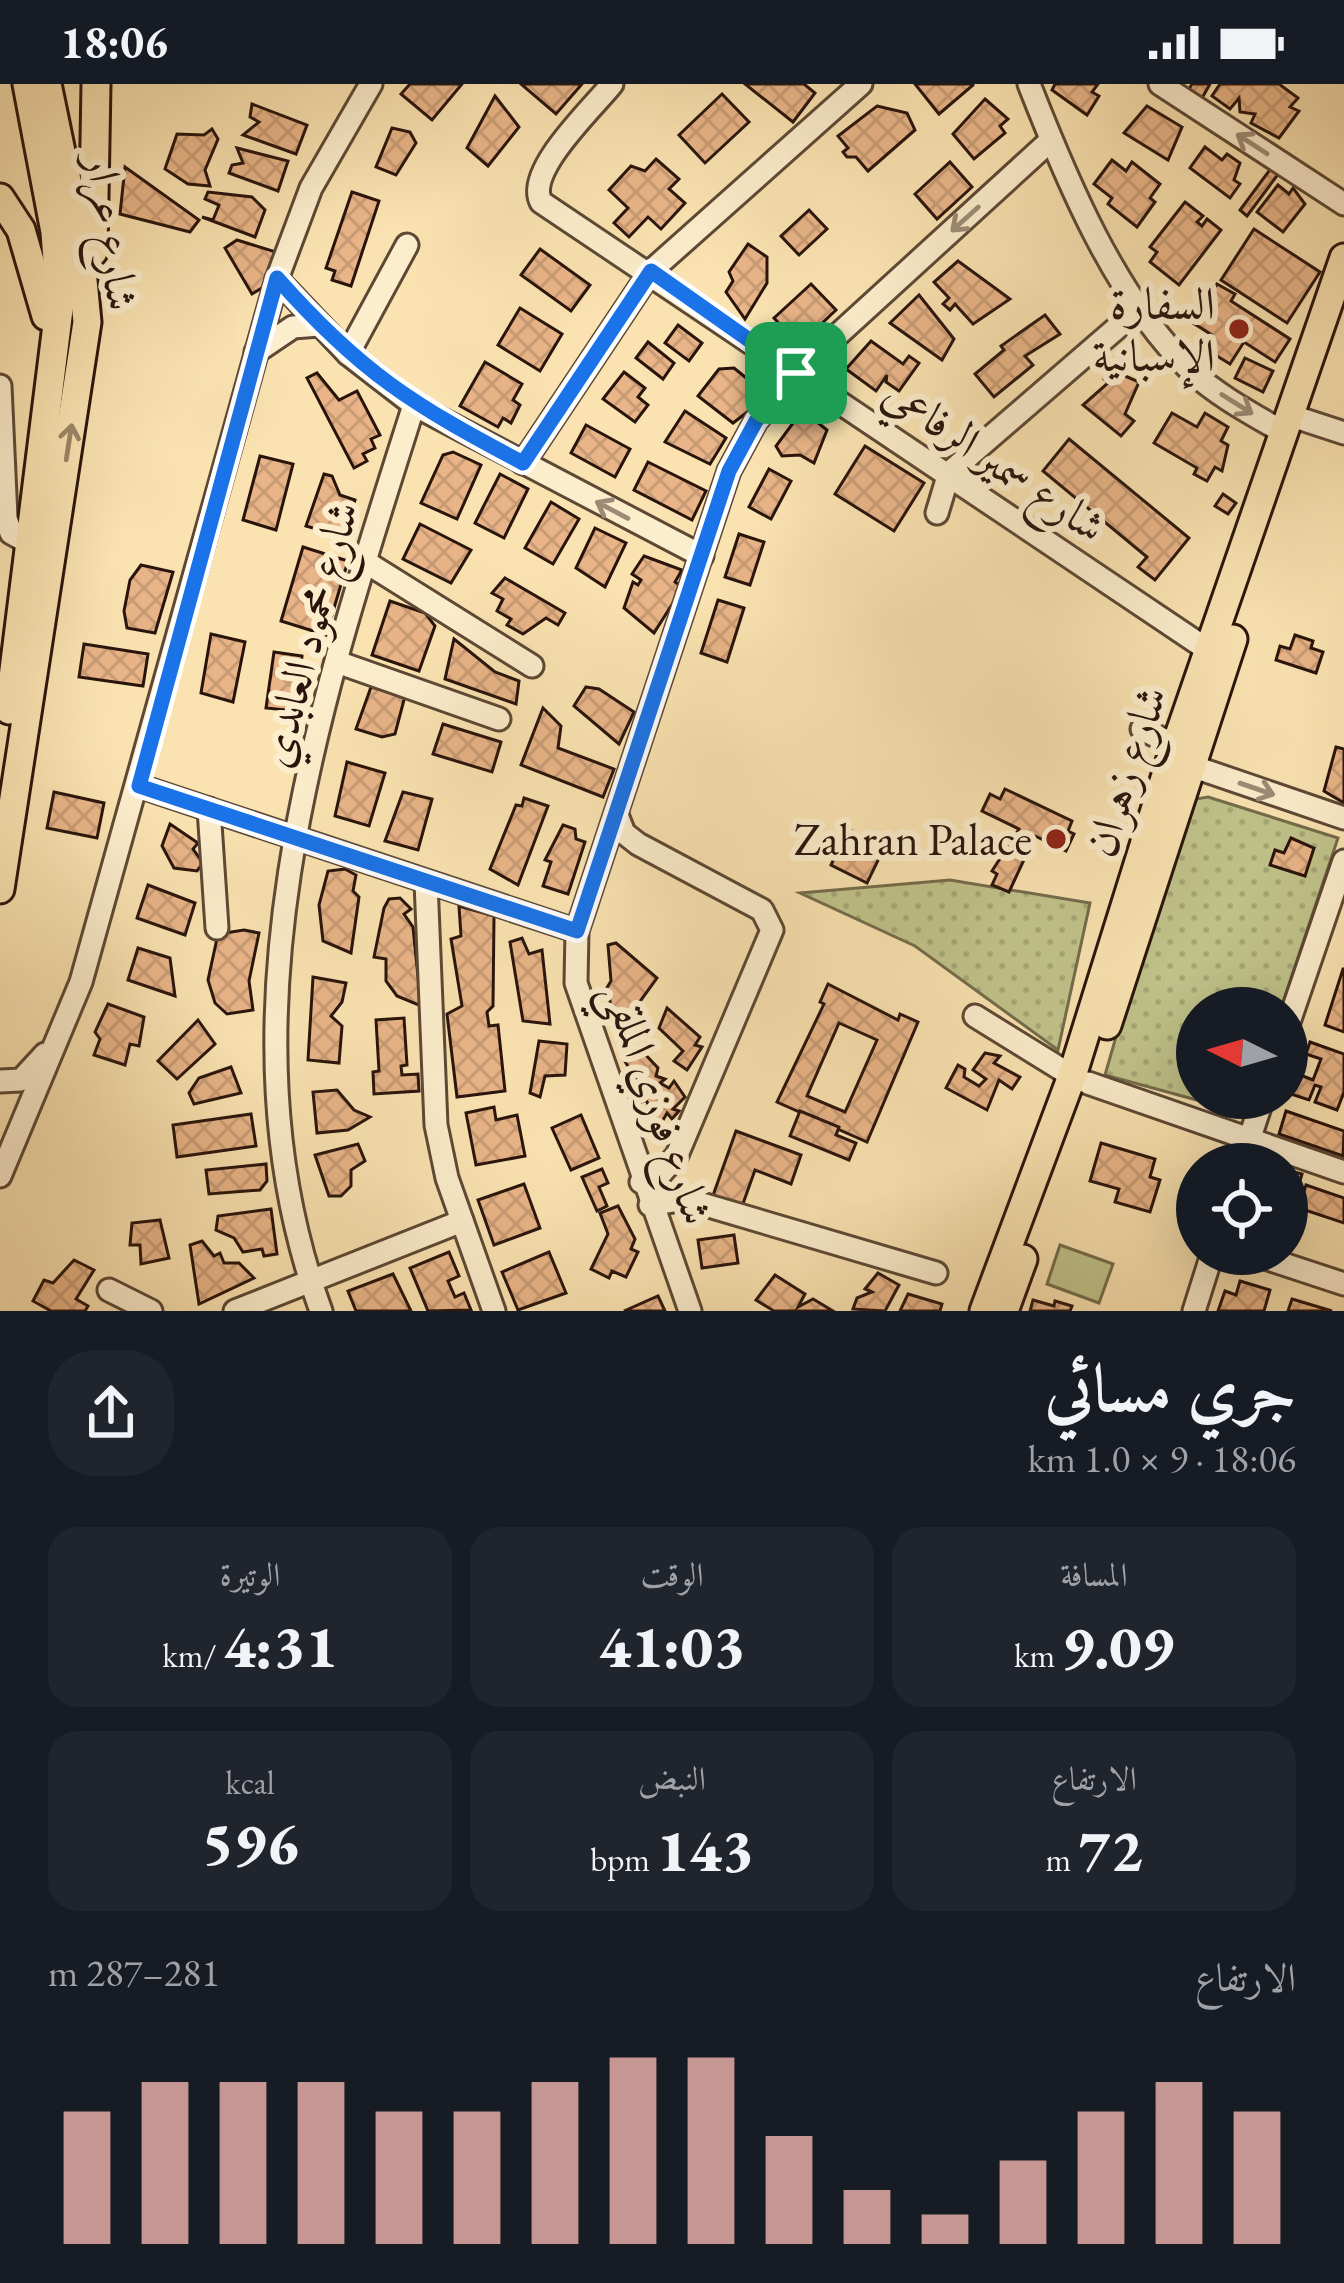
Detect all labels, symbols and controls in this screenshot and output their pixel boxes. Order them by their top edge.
text: 18:06 [60,13,168,71]
one-way arrow [1236,131,1270,156]
street label: شارع عرار [64,146,153,315]
one-way arrow [950,205,980,232]
place label: السفارة الإسبانية [1093,274,1215,389]
marker: السفارة الإسبانية [1226,316,1252,342]
pin [745,322,847,424]
icon: arrive [763,340,829,406]
street label: شارع سمير الرفاعي [867,363,1118,562]
one-way arrow [1219,392,1253,417]
one-way arrow [58,423,81,462]
street label: شارع محمود العابدي [245,495,380,776]
one-way arrow [595,497,631,520]
street label: شارع زهران [1070,678,1188,867]
one-way arrow [1238,780,1275,801]
place label: Zahran Palace [794,810,1032,868]
marker: Zahran Palace [1043,826,1069,852]
street label: شارع فوزي الملقي [576,974,728,1237]
north arrow [1176,987,1308,1119]
map controls [1176,987,1308,1275]
button: locate [1176,1143,1308,1275]
text: جري مسائي [1045,1345,1296,1431]
button: share [48,1350,174,1476]
text: 18:06 · 9 × 1.0 km [1027,1433,1296,1484]
text: الوتيرة [220,1553,280,1596]
text: الوقت [640,1553,704,1596]
text: المسافة [1060,1553,1128,1596]
text: 4:31 [223,1607,338,1685]
text: 41:03 [599,1607,745,1685]
text: 9.09 [1062,1607,1174,1685]
text: /km [162,1634,223,1677]
text: km [1014,1634,1062,1677]
text: النبض [638,1757,706,1800]
text: الارتفاع [1051,1757,1137,1800]
text: kcal [225,1761,275,1804]
text: 596 [201,1804,299,1882]
text: 143 [657,1811,754,1889]
text: 72 [1078,1811,1143,1889]
text: bpm [590,1838,657,1881]
text: m [1045,1838,1078,1881]
text: 281–287 m [48,1947,220,1998]
text: الارتفاع [1195,1952,1296,2003]

